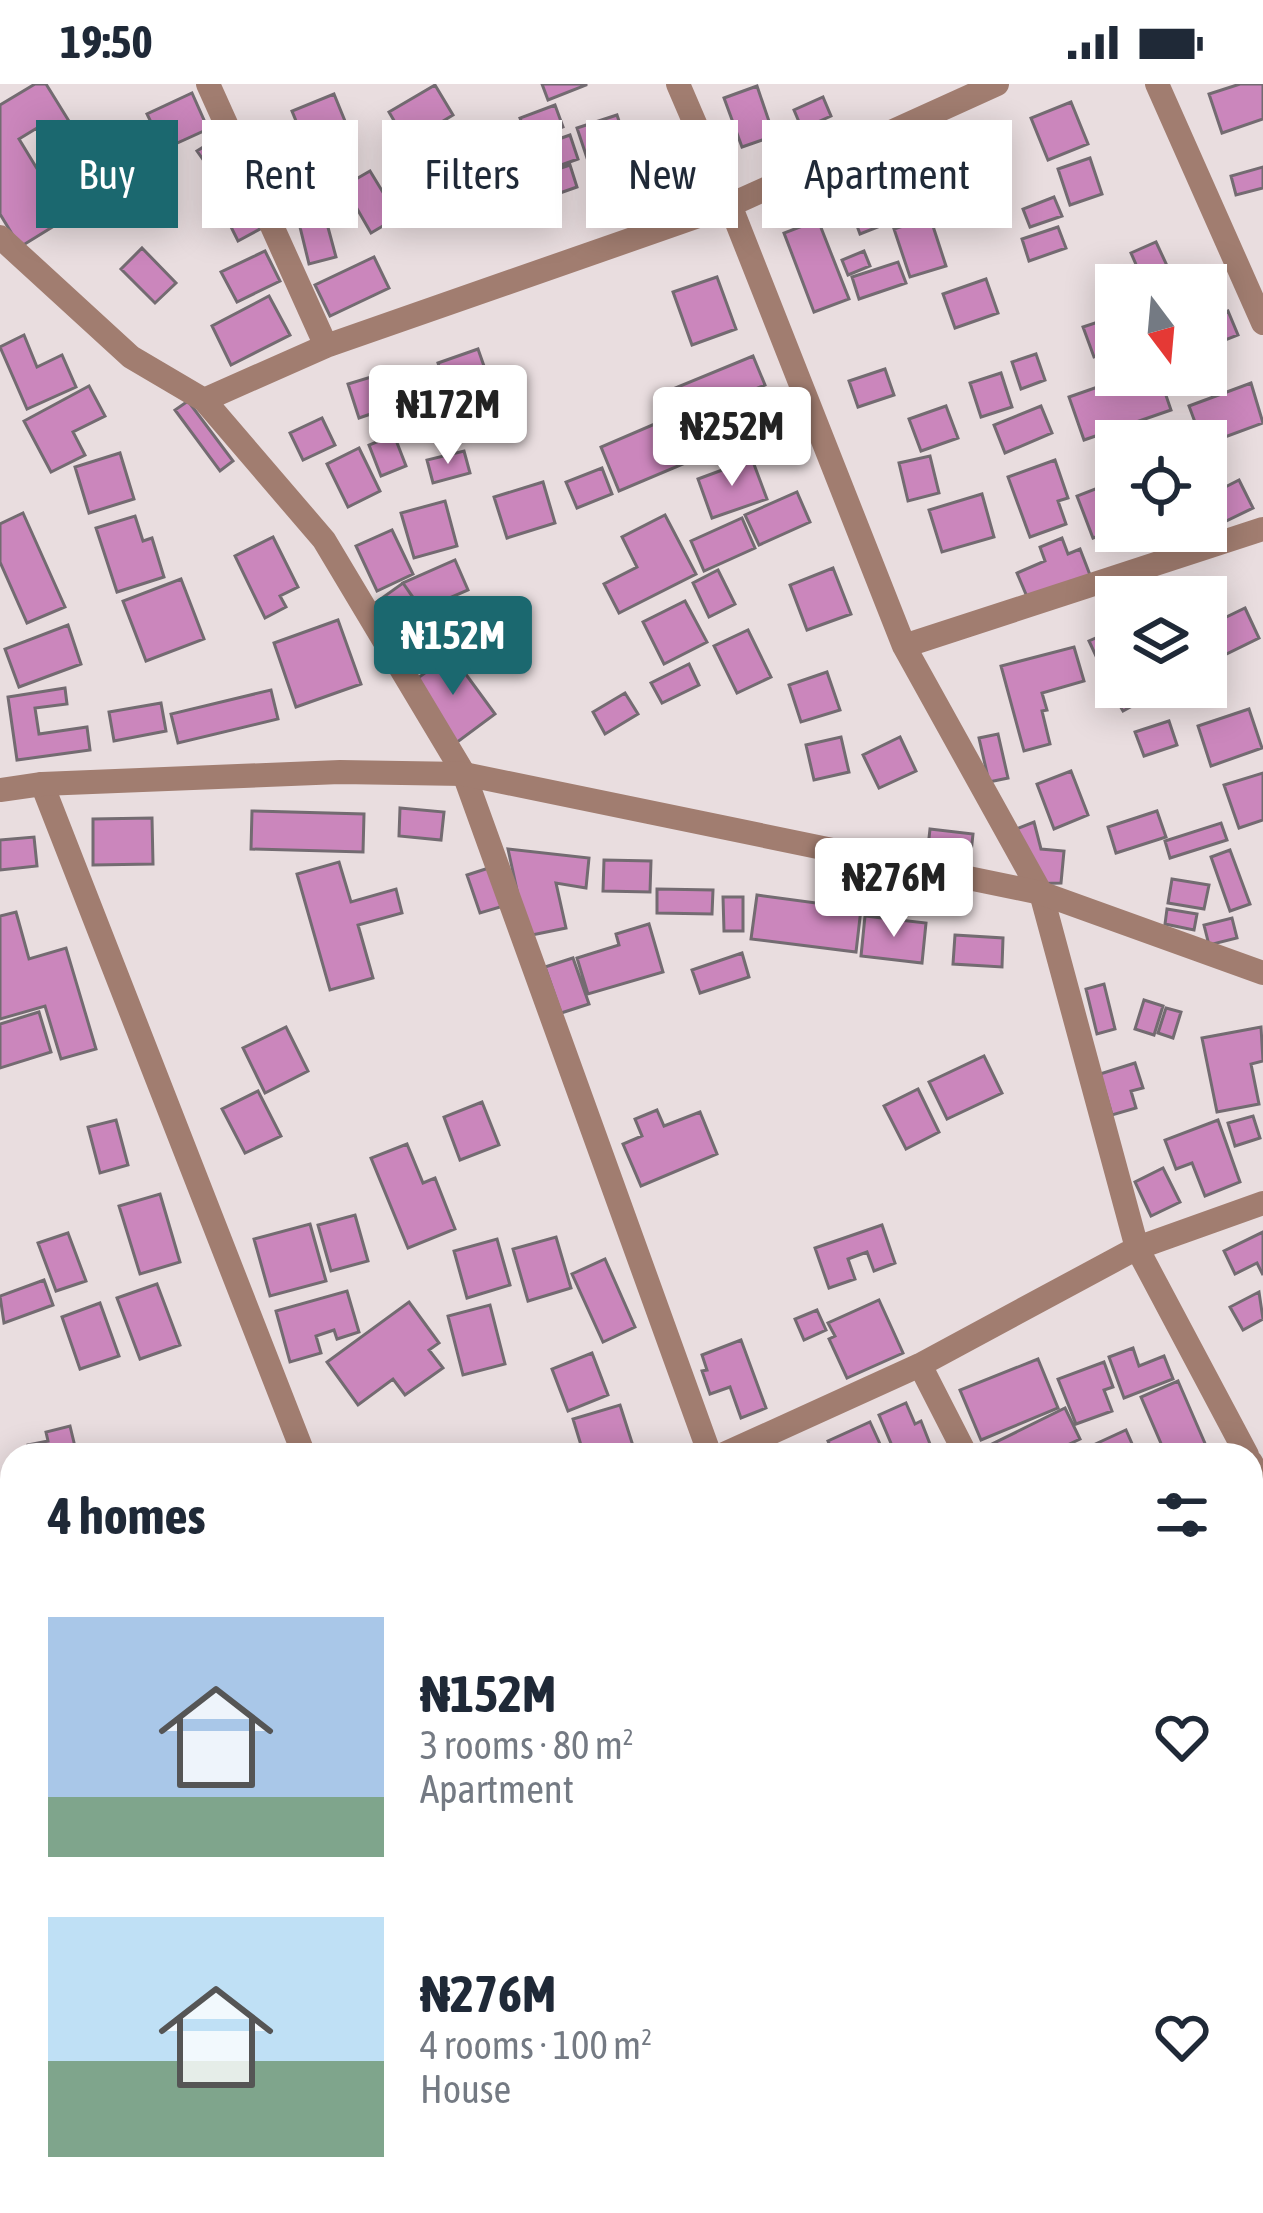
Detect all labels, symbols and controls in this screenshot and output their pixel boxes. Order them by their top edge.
text: 19:50 [60,16,153,68]
chip: Buy [36,120,178,228]
chip: Rent [202,120,358,228]
chip: Filters [382,120,562,228]
chip: New [586,120,738,228]
chip: Apartment [762,120,1012,228]
north arrow [1095,264,1227,396]
map controls [1095,264,1227,708]
pin: ₦172M [364,365,532,467]
text: ₦172M [396,382,500,426]
pin: ₦252M [648,387,816,489]
text: ₦252M [680,404,784,448]
button: locate [1095,420,1227,552]
button: layers [1095,576,1227,708]
pin: ₦152M [369,596,537,698]
text: ₦152M [401,613,505,657]
pin: ₦276M [810,838,978,940]
text: ₦276M [842,855,946,899]
icon: filters [1149,1482,1215,1548]
text: 4 homes [48,1486,206,1545]
text: ₦152M [420,1664,556,1723]
icon: home [144,1665,288,1809]
icon: heart [1149,1704,1215,1770]
text: 3 rooms · 80 m² [420,1723,634,1767]
text: Apartment [420,1767,574,1811]
text: ₦276M [420,1964,556,2023]
icon: home [144,1965,288,2109]
icon: heart [1149,2004,1215,2070]
text: 4 rooms · 100 m² [420,2023,652,2067]
text: House [420,2067,511,2111]

